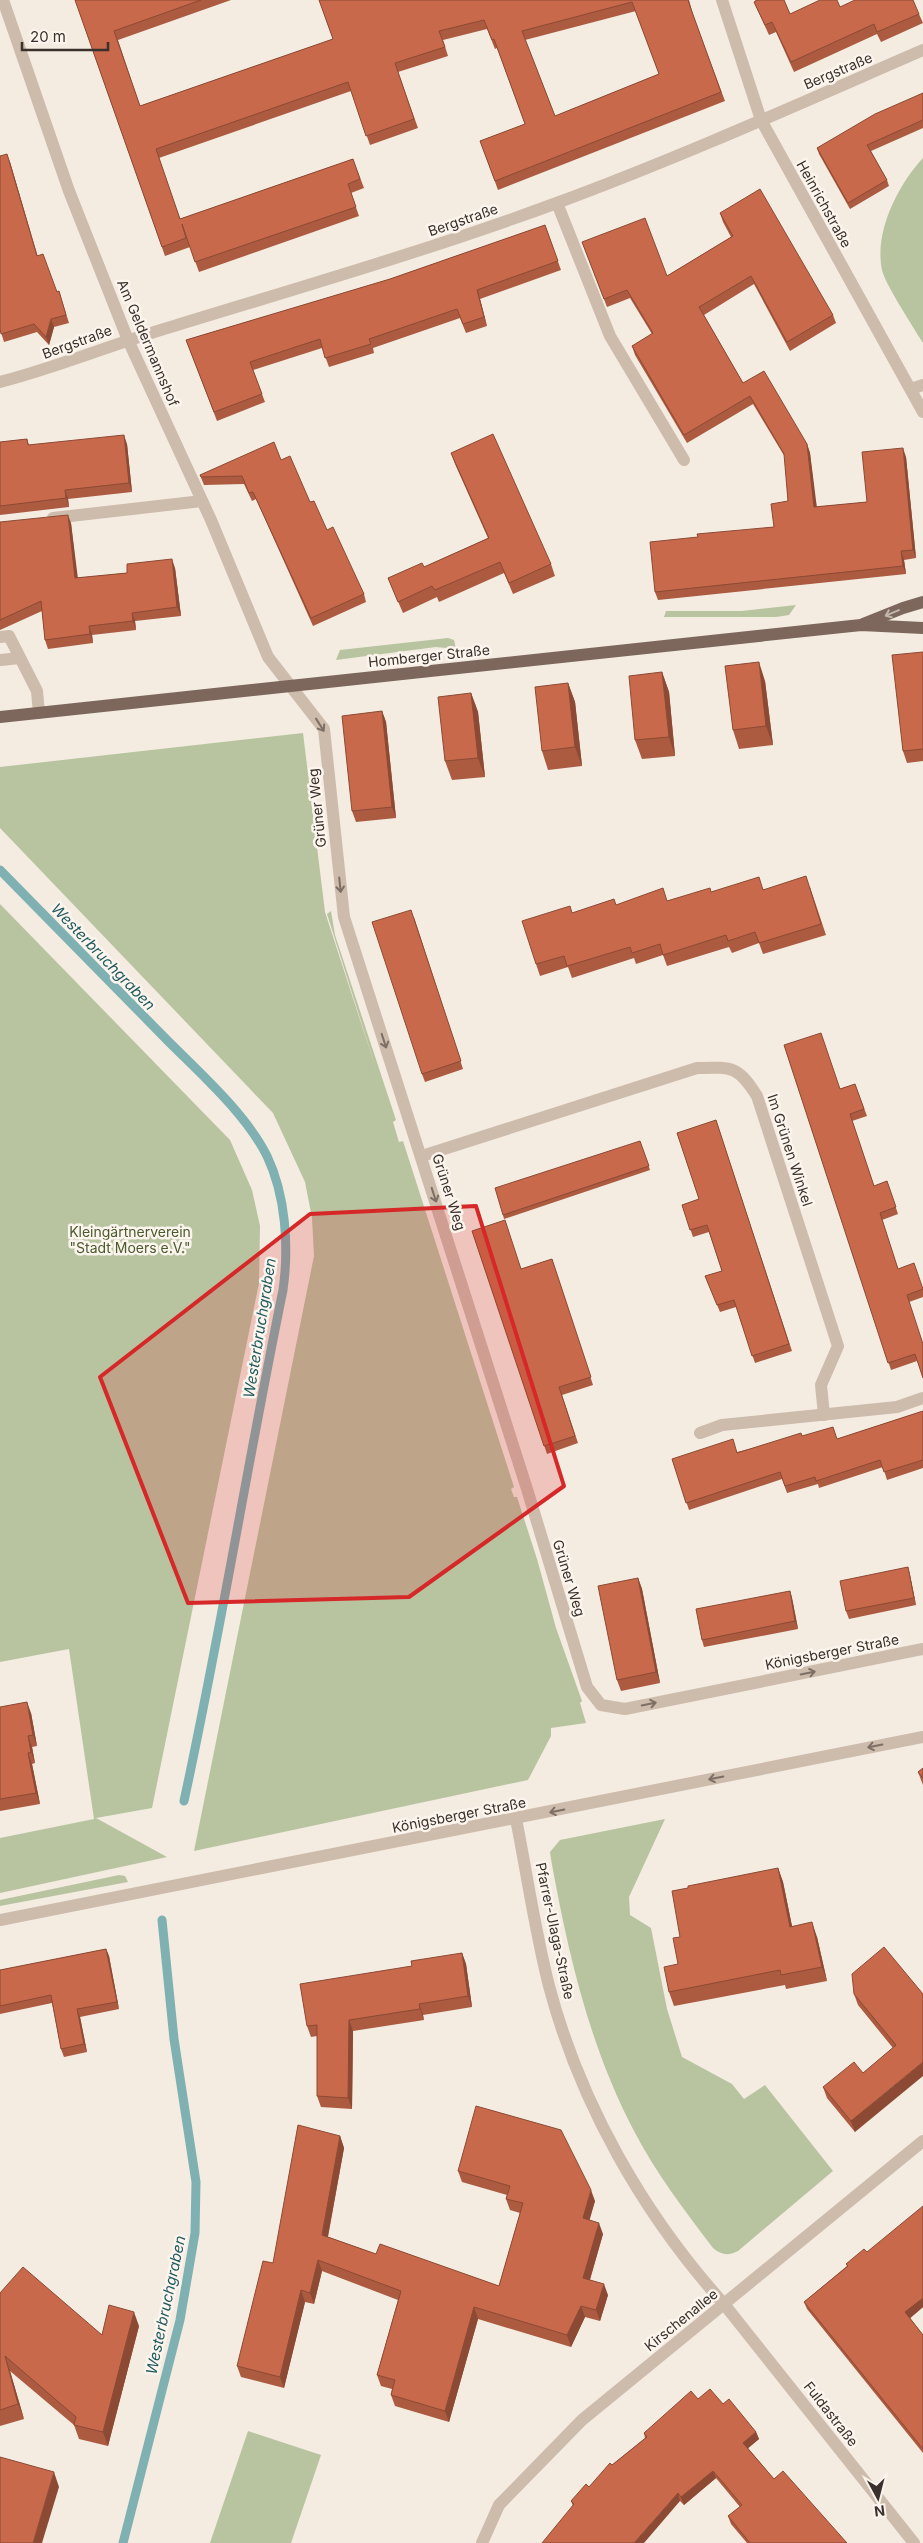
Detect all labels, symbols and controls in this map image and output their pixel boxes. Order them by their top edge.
scale bar [22,20,109,52]
text: 20 m [30,27,66,46]
street label: Bergstraße [801,48,875,93]
street label: Heinrichstraße [793,157,855,250]
street label: Bergstraße [426,200,500,239]
street label: Am Geldermannshof [114,277,183,409]
street label: Bergstraße [40,321,114,362]
one-way arrow [885,608,900,618]
street label: Homberger Straße [367,641,491,670]
one-way arrow [315,717,325,731]
street label: Grüner Weg [304,768,329,848]
one-way arrow [335,877,345,893]
water label: Westerbruchgraben [47,899,159,1014]
one-way arrow [380,1032,389,1048]
street label: Im Grünen Winkel [764,1092,817,1208]
street label: Grüner Weg [429,1151,470,1232]
one-way arrow [430,1187,439,1203]
park label: Kleingärtnerverein "Stadt Moers e.V." [69,1223,191,1256]
water label: Westerbruchgraben [239,1256,280,1399]
street label: Grüner Weg [550,1537,589,1618]
street label: Königsberger Straße [763,1630,900,1673]
one-way arrow [799,1667,815,1677]
one-way arrow [640,1699,656,1709]
one-way arrow [868,1742,884,1752]
one-way arrow [708,1774,724,1784]
street label: Königsberger Straße [390,1793,527,1836]
one-way arrow [549,1806,565,1816]
street label: Pfarrer-Ulaga-Straße [533,1861,578,2001]
water label: Westerbruchgraben [142,2234,190,2376]
street label: Kirschenallee [641,2285,721,2354]
street label: Fuldastraße [801,2378,862,2450]
north arrow [853,2473,903,2523]
text: N [873,2502,886,2520]

